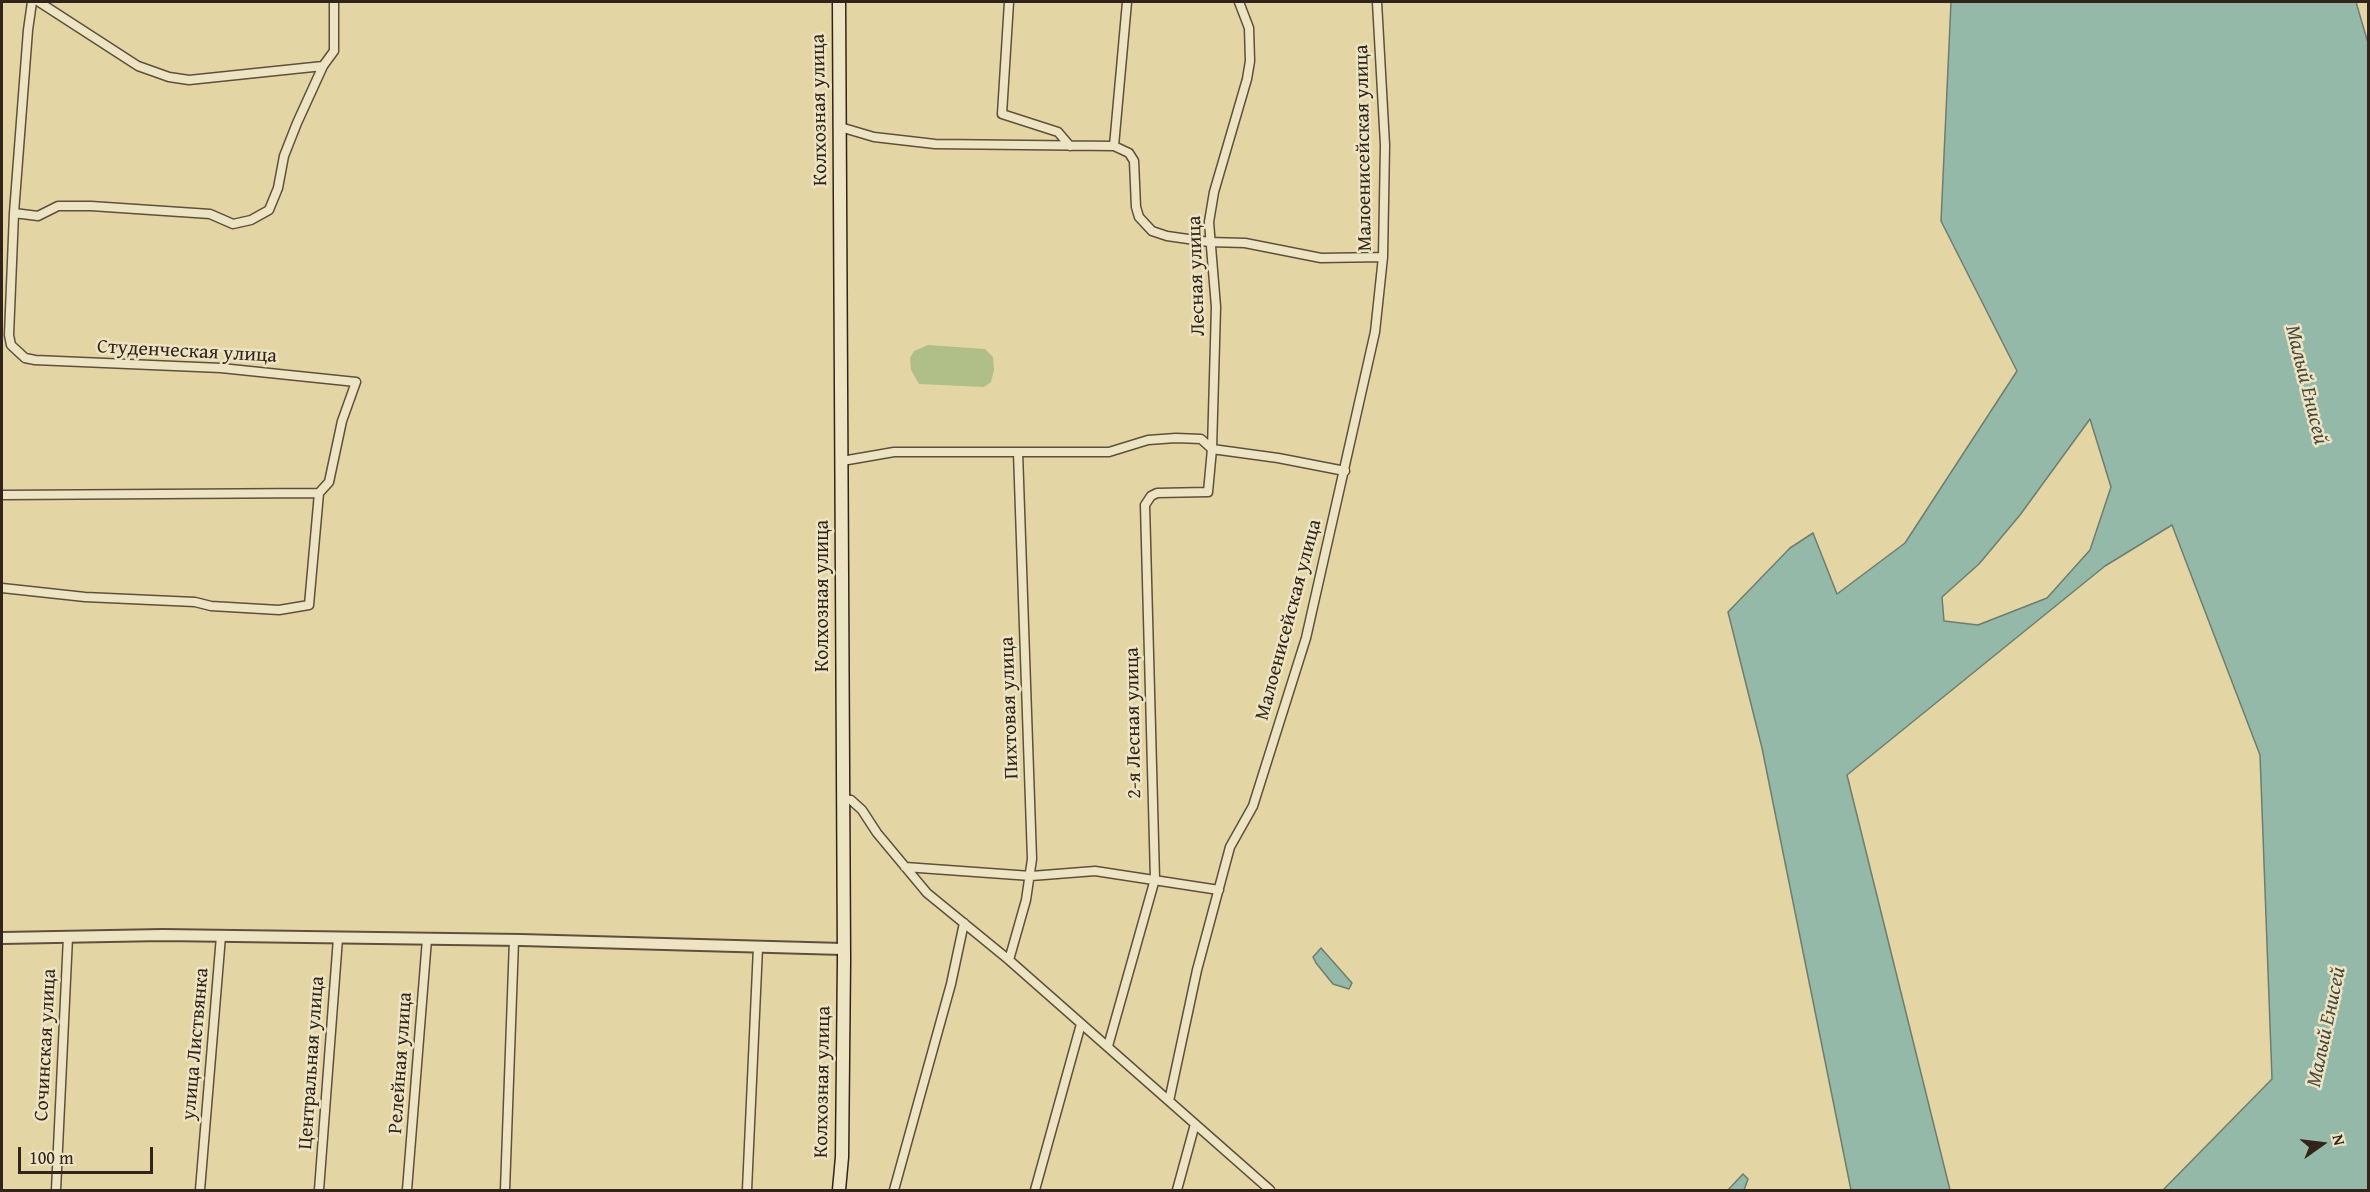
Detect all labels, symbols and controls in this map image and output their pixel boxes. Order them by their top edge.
street label: Колхозная улица [807,34,833,186]
street label: Малоенисейская улица [1350,44,1378,252]
street label: Лесная улица [1183,215,1211,337]
water label: Малый Енисей [2279,323,2333,447]
street label: Студенческая улица [96,335,278,369]
street label: Малоенисейская улица [1251,517,1327,723]
street label: Колхозная улица [811,520,835,672]
street label: Пихтовая улица [996,636,1024,780]
street label: 2-я Лесная улица [1121,647,1147,799]
water label: Малый Енисей [2302,965,2352,1089]
street label: улица Листвянка [177,967,215,1121]
street label: Сочинская улица [30,968,62,1122]
street label: Центральная улица [294,975,330,1151]
street label: Релейная улица [384,991,418,1135]
street label: Колхозная улица [810,1006,836,1158]
north arrow [2292,1114,2352,1174]
text: N [2327,1132,2352,1148]
scale bar [21,1135,156,1173]
text: 100 m [29,1144,74,1171]

